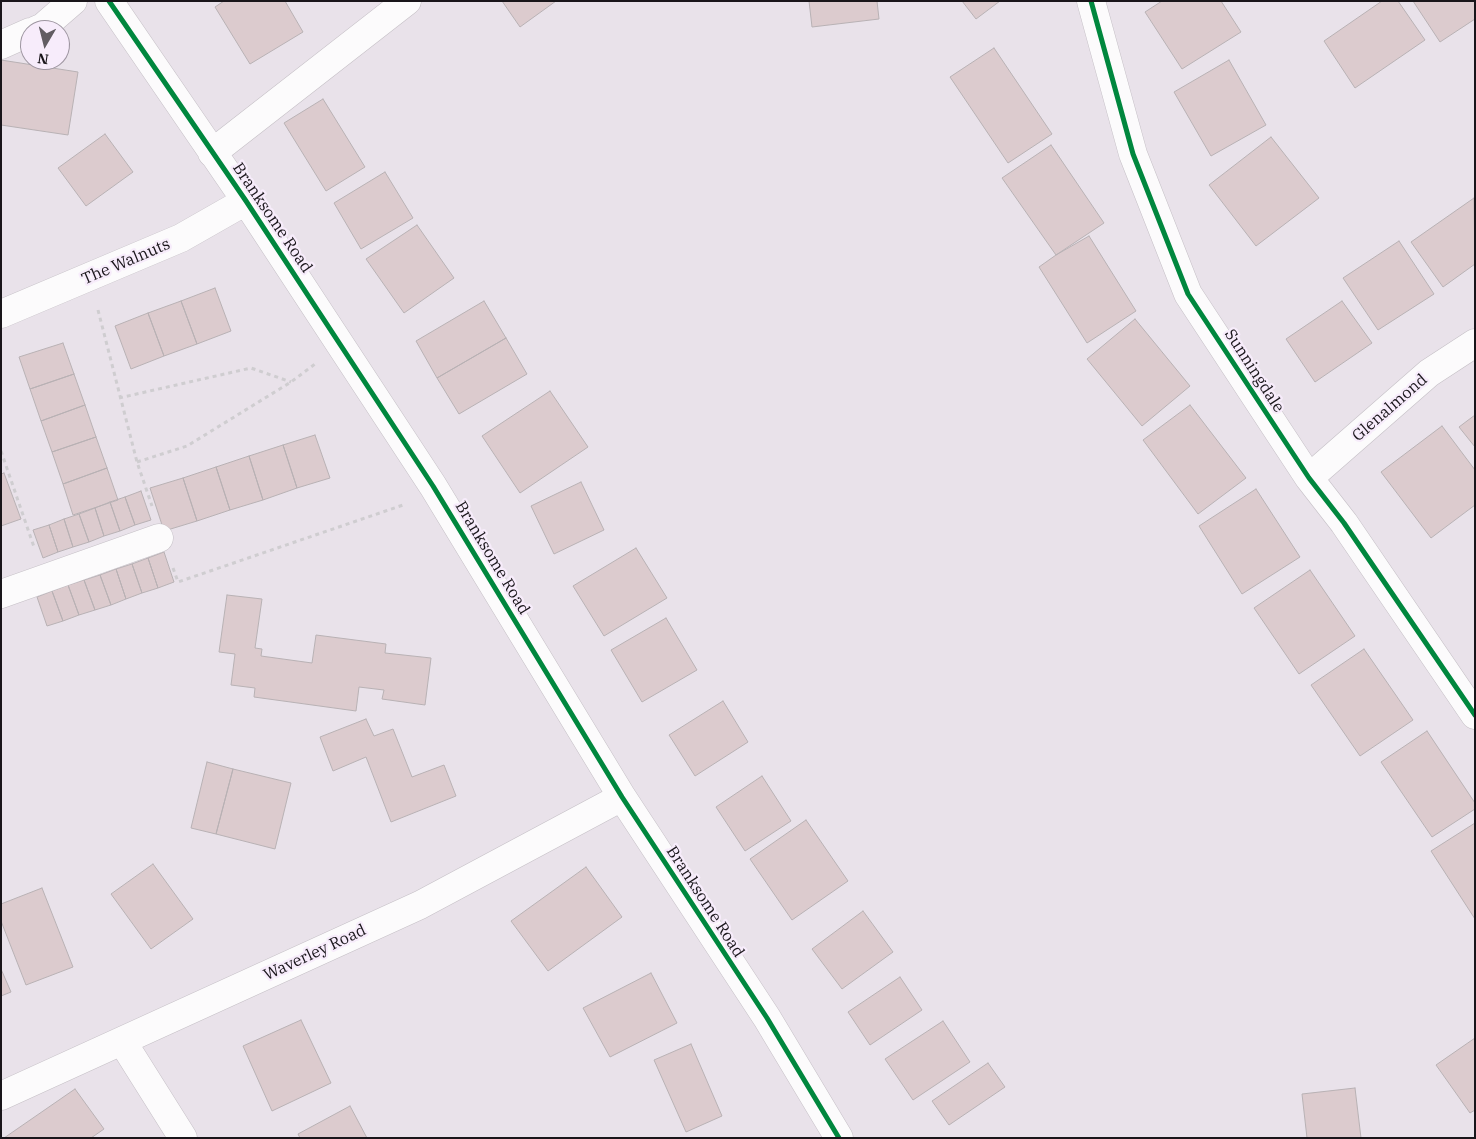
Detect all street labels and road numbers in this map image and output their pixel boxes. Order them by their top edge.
street label: Branksome Road [228,159,316,277]
street label: The Walnuts [79,235,173,289]
street label: Sunningdale [1220,326,1288,416]
street label: Glenalmond [1349,370,1431,446]
street label: Branksome Road [451,498,533,618]
street label: Branksome Road [662,843,748,961]
street label: Waverley Road [261,921,369,985]

